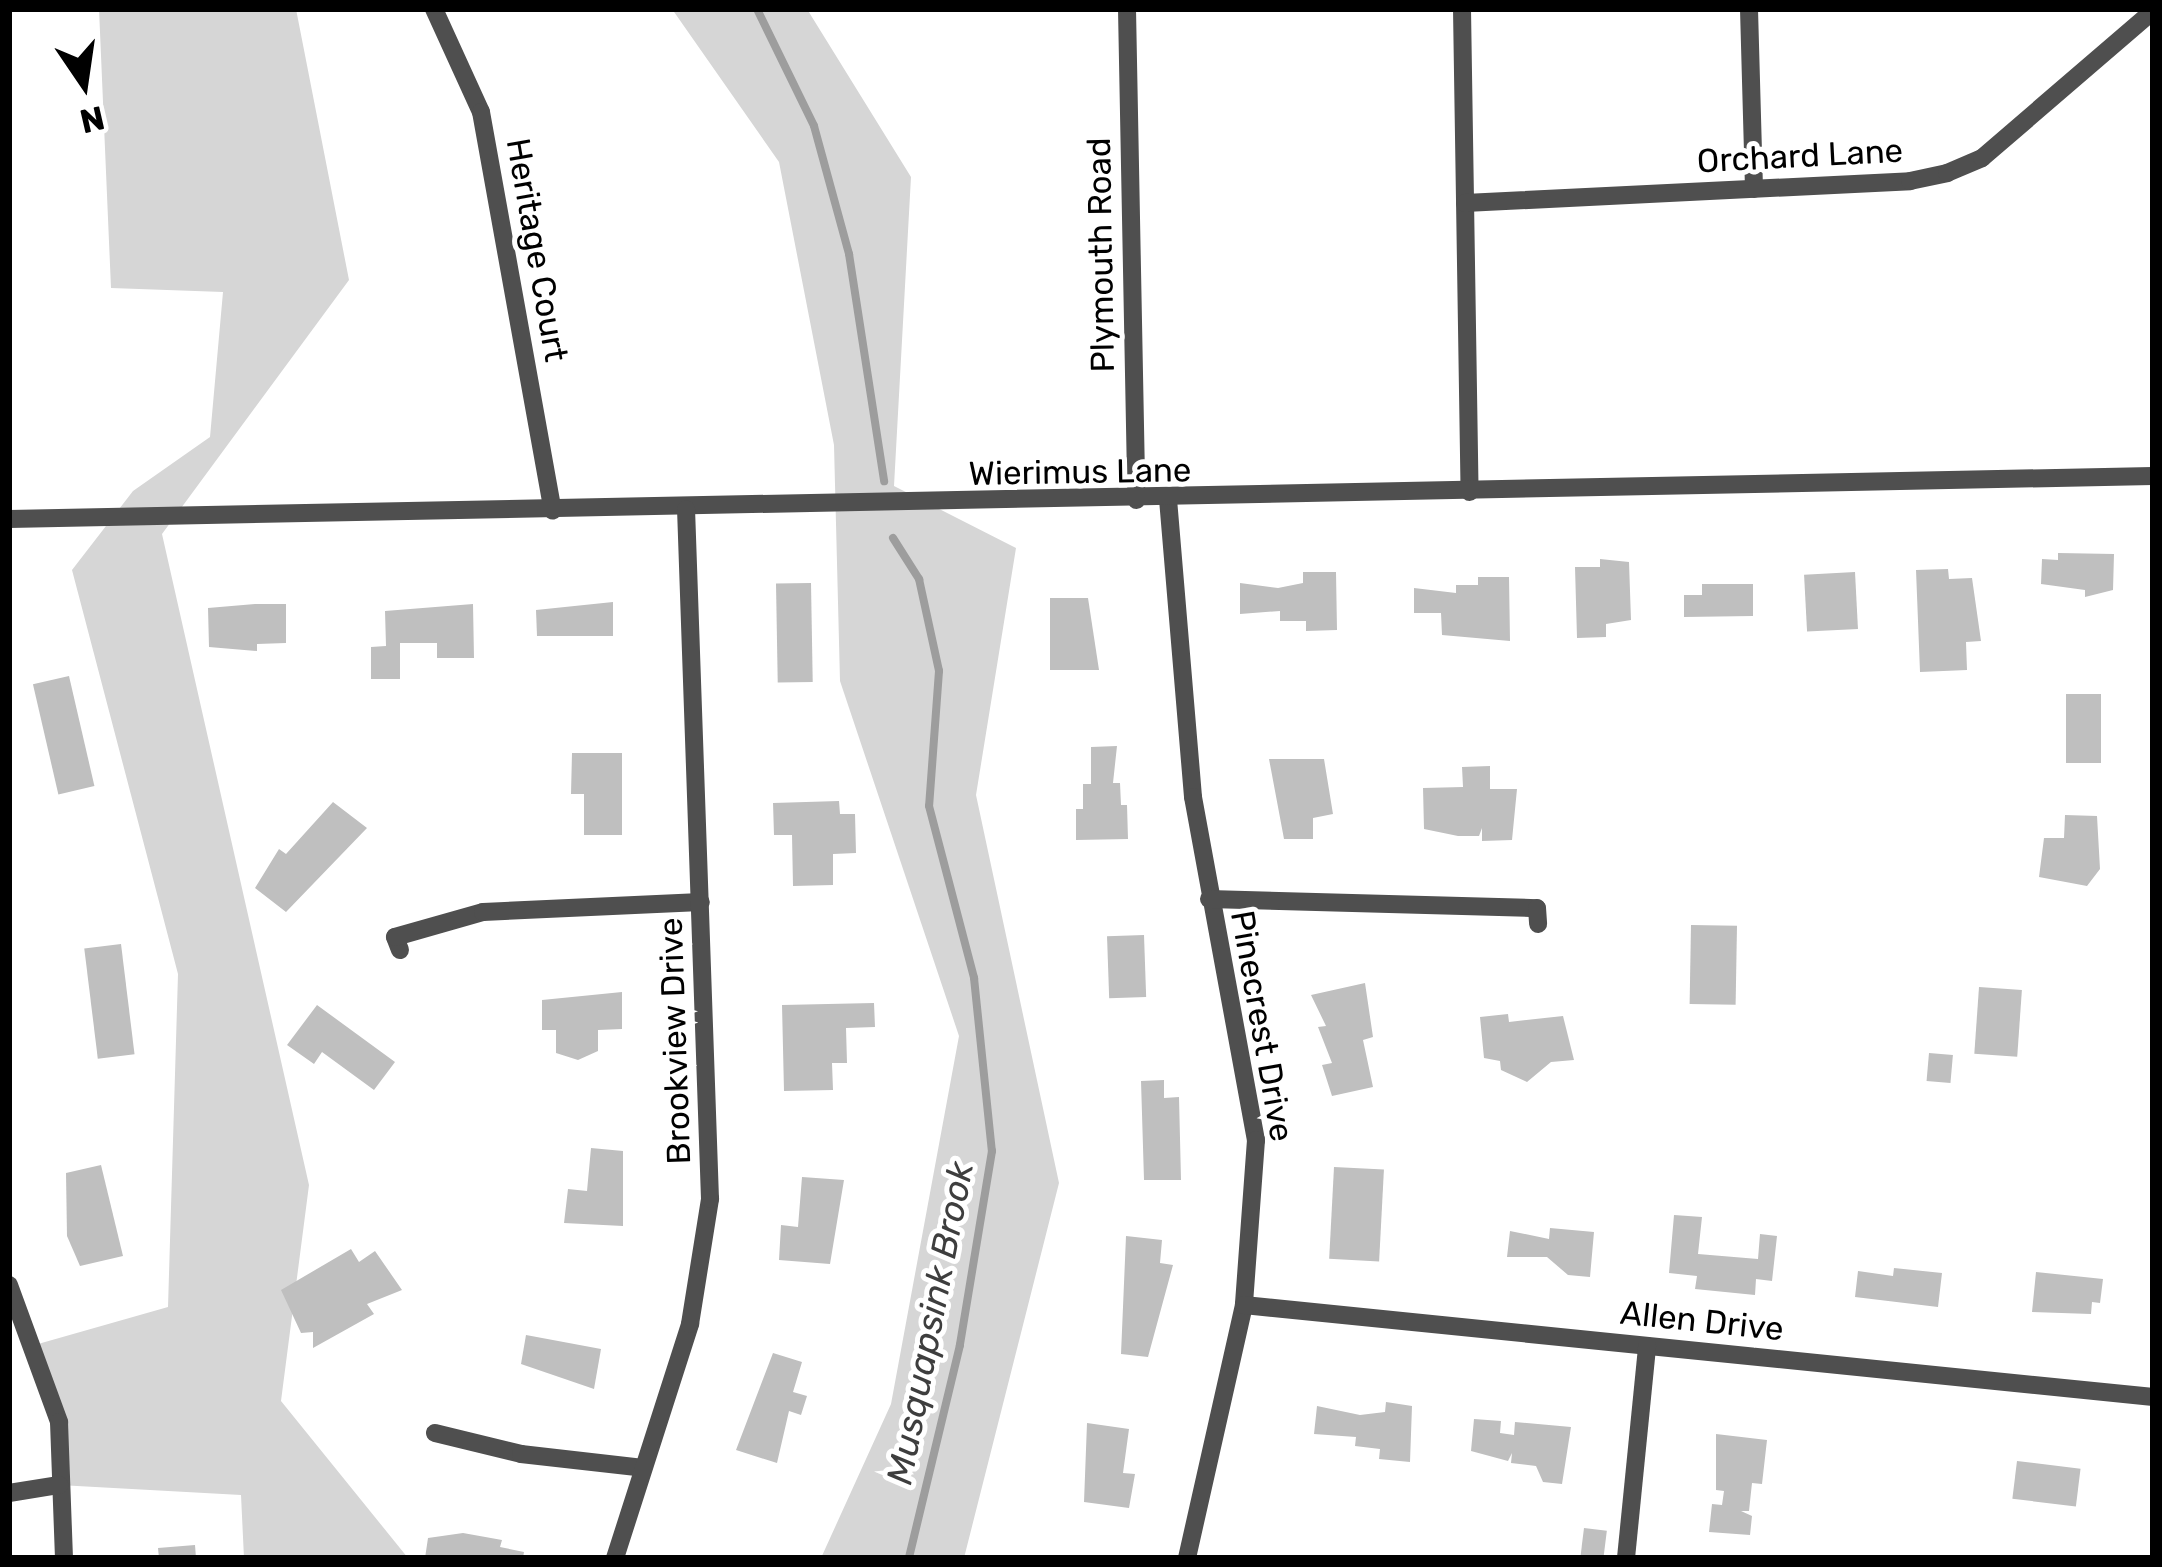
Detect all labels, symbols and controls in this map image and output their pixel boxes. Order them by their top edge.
north arrow [24,24,144,144]
text: N [76,98,108,141]
street label: Orchard Lane [1696,131,1904,181]
street label: Heritage Court [498,135,576,365]
street label: Plymouth Road [1079,137,1123,373]
street label: Wierimus Lane [968,450,1192,494]
street label: Pinecrest Drive [1222,907,1302,1145]
street label: Brookview Drive [651,917,699,1165]
water label: Musquapsink Brook [877,1158,983,1488]
street label: Allen Drive [1618,1293,1786,1349]

